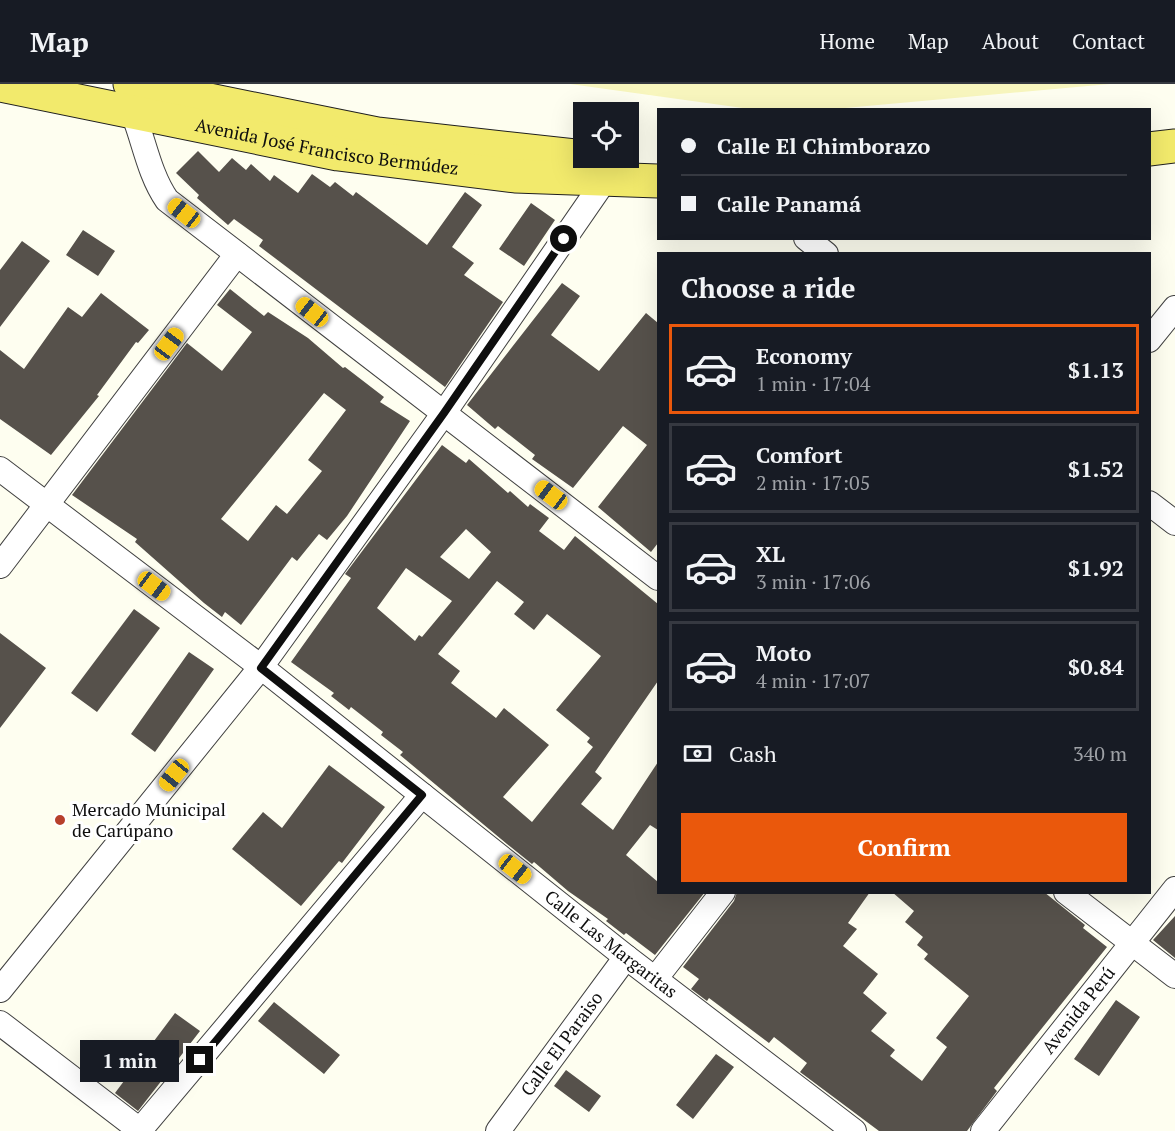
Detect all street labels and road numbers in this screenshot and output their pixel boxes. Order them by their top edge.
street label: Avenida José Francisco Bermúdez [193,112,460,180]
street label: Calle Las Margaritas [540,884,683,1003]
street label: Avenida Perú [1036,961,1120,1058]
street label: Calle El Paraiso [515,986,608,1101]

